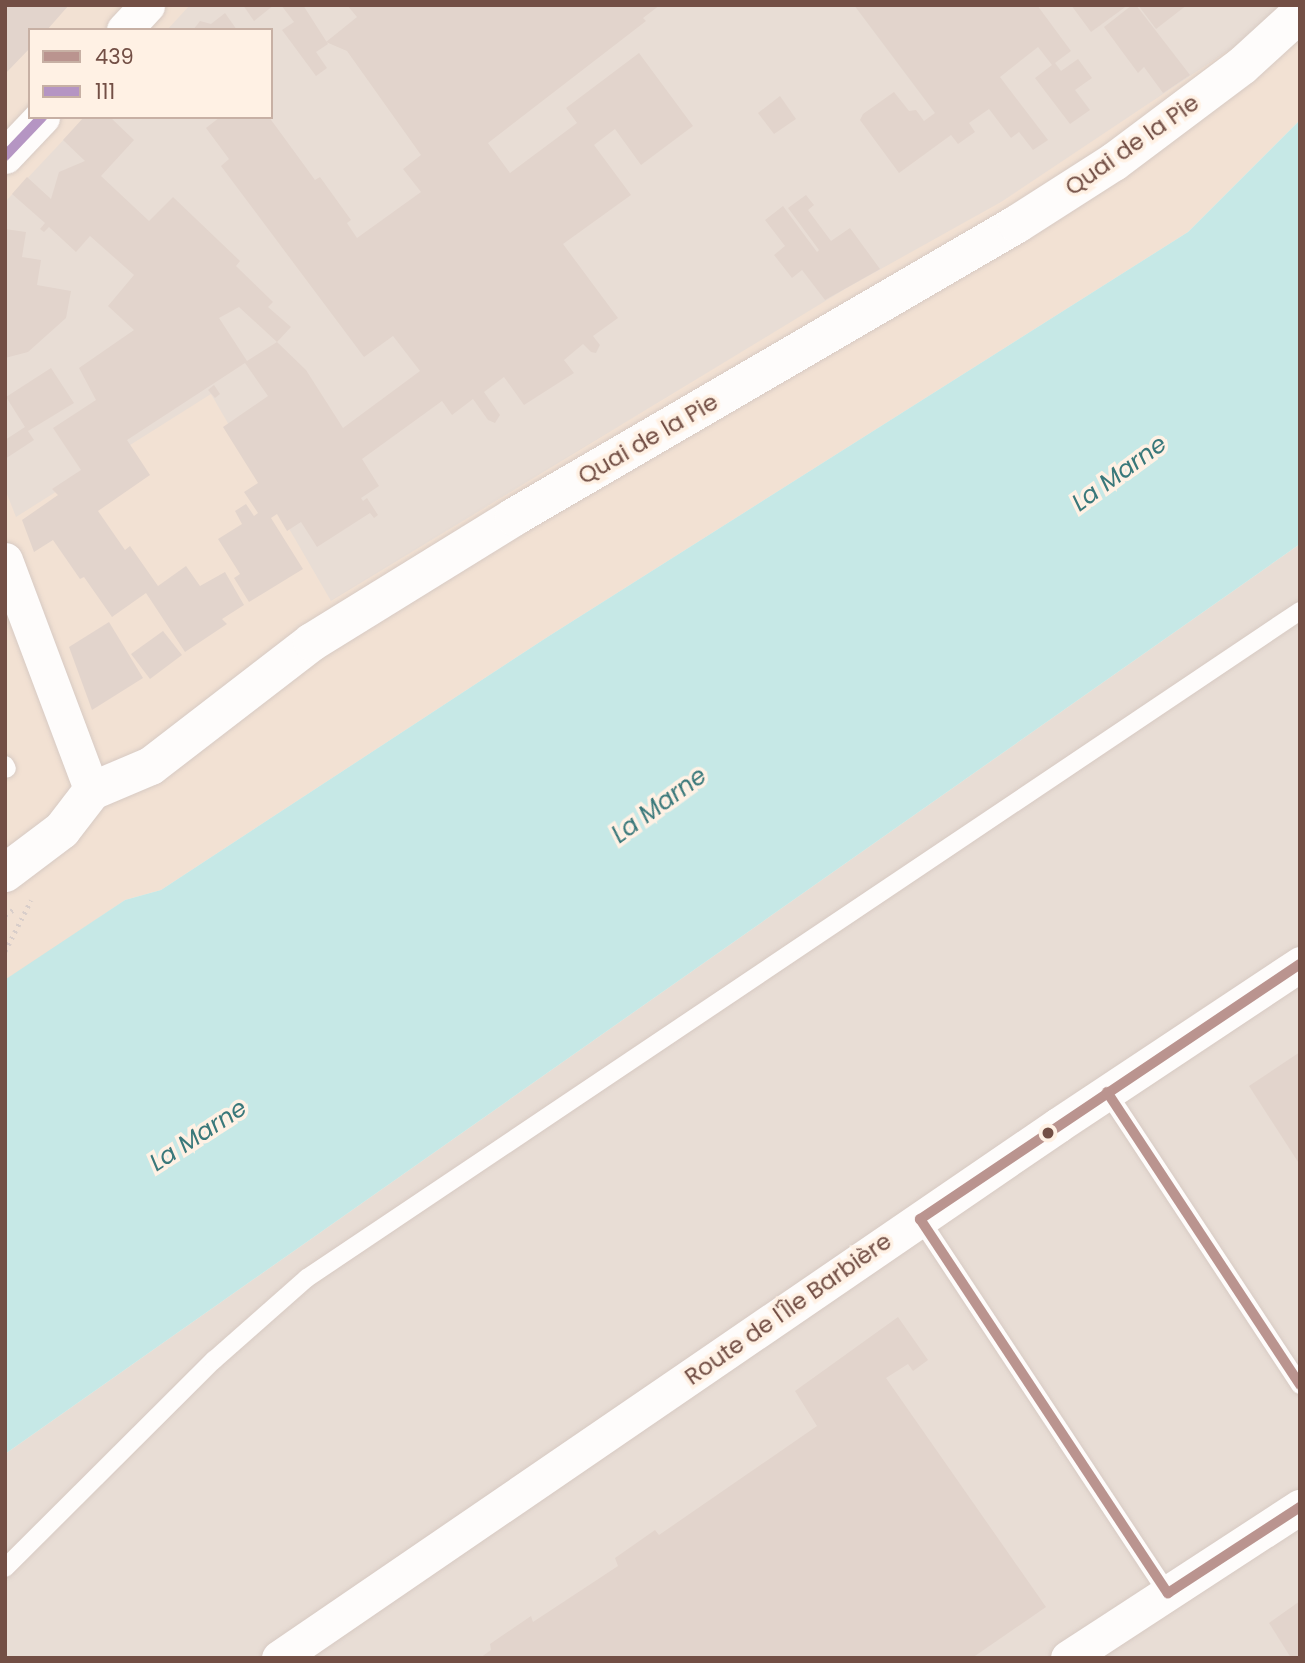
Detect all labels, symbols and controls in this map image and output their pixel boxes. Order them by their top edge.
legend [28,28,273,119]
text: 439 [95,42,134,71]
text: 111 [95,77,115,106]
street label: Quai de la Pie [1060,89,1204,201]
street label: Quai de la Pie [573,388,723,490]
water label: La Marne [1066,429,1172,517]
water label: La Marne [606,761,712,849]
water label: La Marne [144,1093,252,1177]
unlabelled marker [1041,1126,1055,1140]
street label: Route de l'Île Barbière [679,1227,897,1391]

